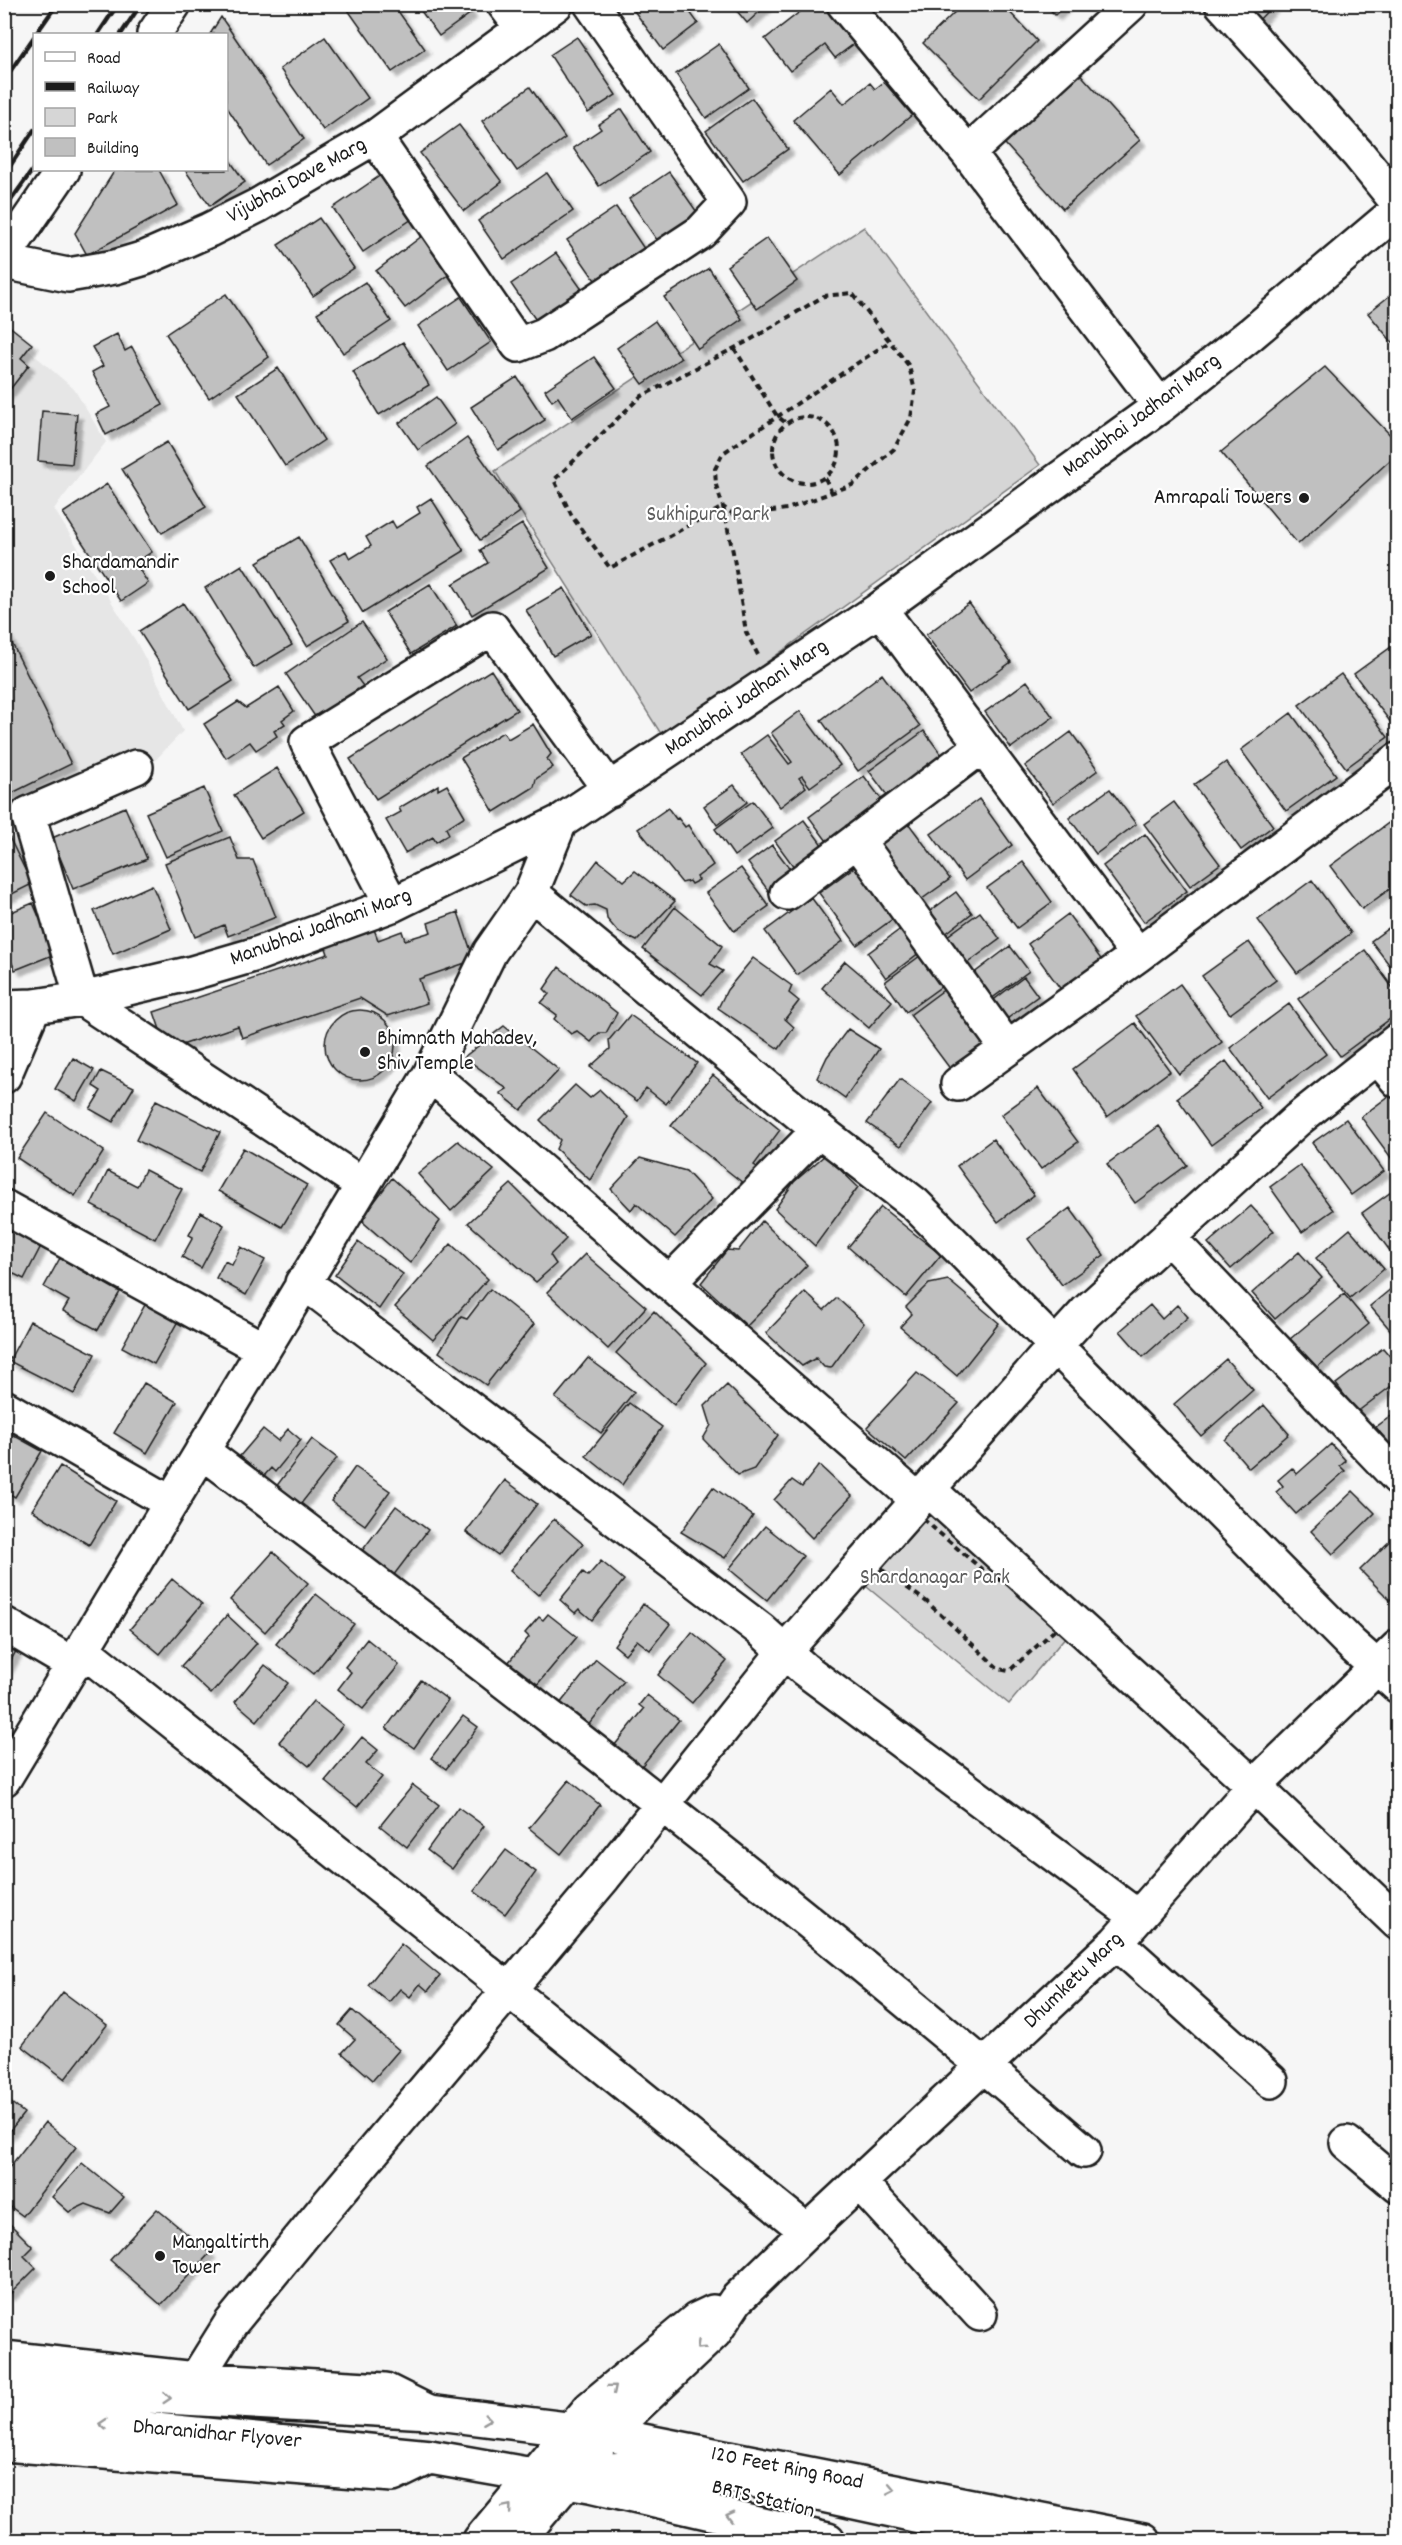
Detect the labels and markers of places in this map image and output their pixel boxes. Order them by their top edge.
place label: Amrapali Towers [1154,483,1292,514]
marker: Amrapali Towers [1297,491,1311,505]
place label: Shardamandir School [62,548,180,604]
marker: Shardamandir School [43,569,57,583]
place label: Bhimnath Mahadev, Shiv Temple [377,1024,537,1080]
marker: Bhimnath Mahadev, Shiv Temple [358,1045,372,1059]
place label: Mangaltirth Tower [172,2228,269,2284]
marker: Mangaltirth Tower [153,2249,167,2263]

